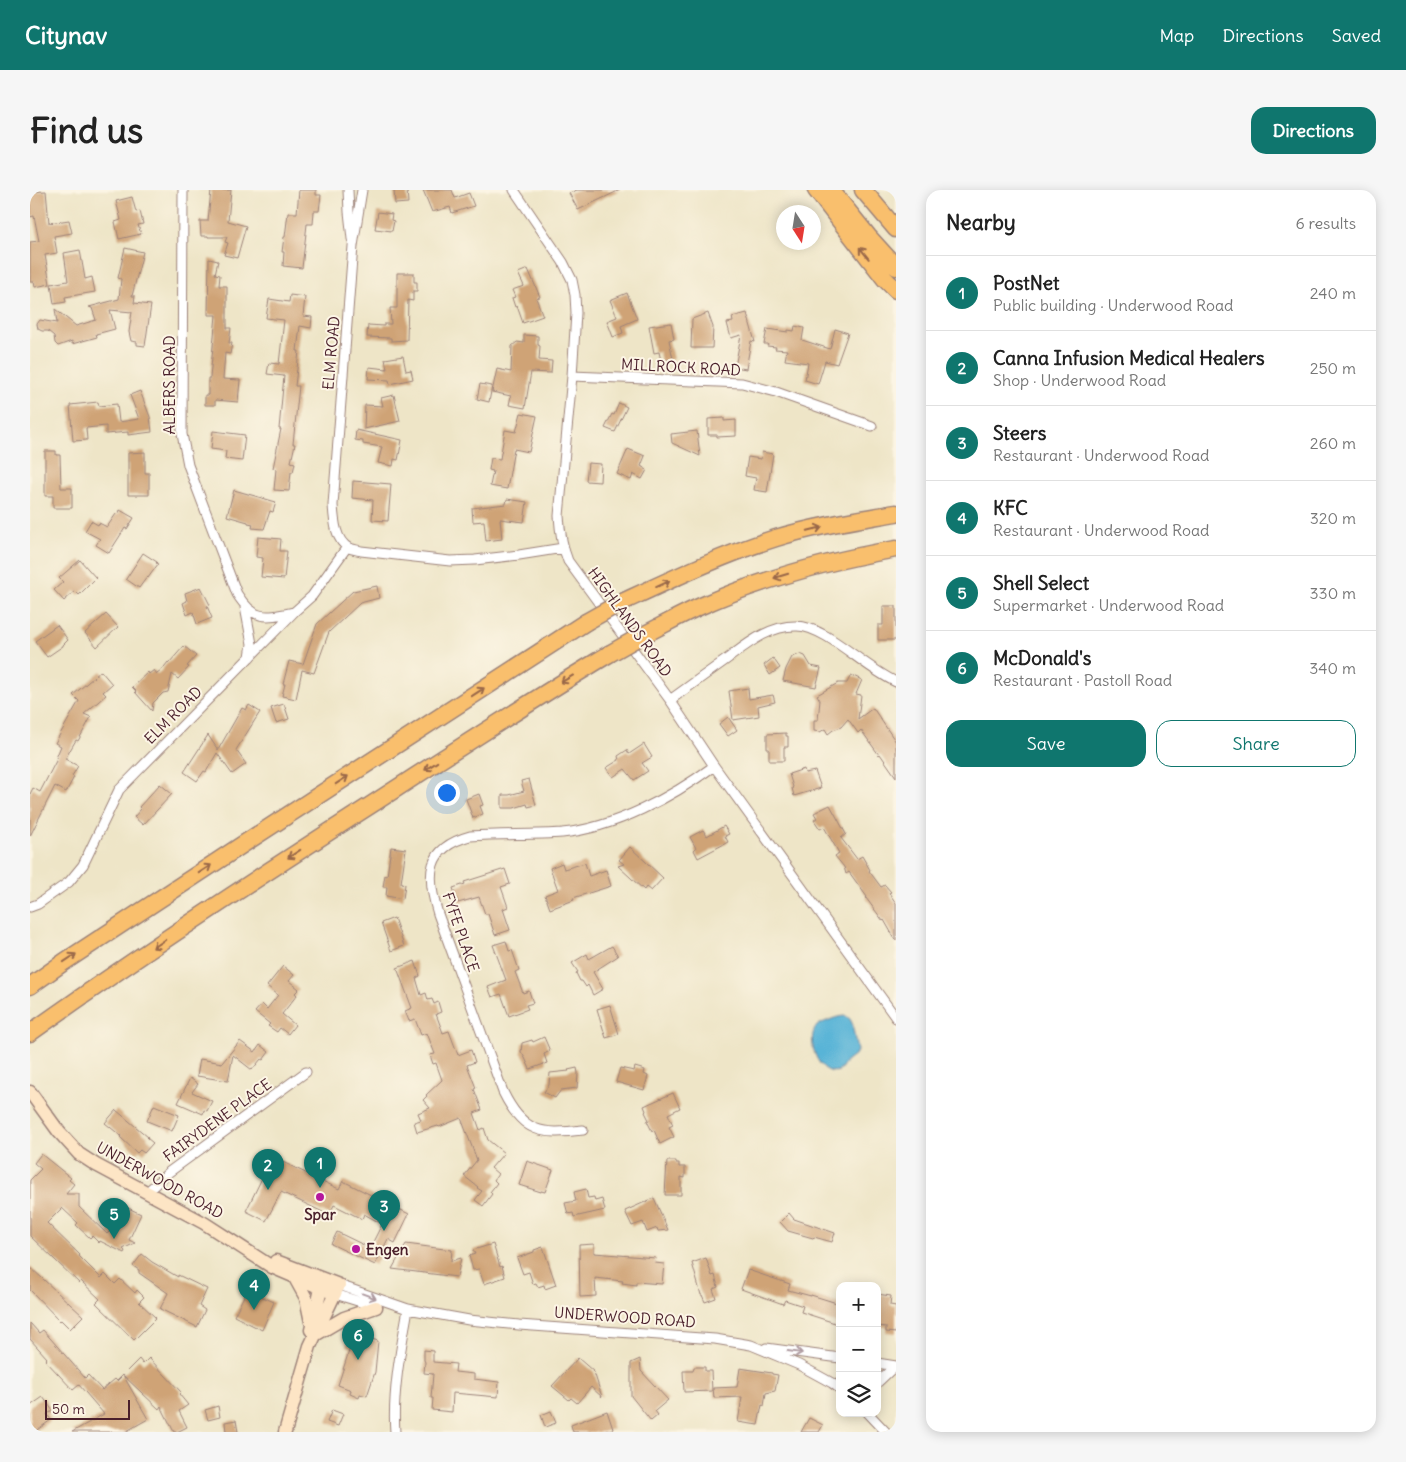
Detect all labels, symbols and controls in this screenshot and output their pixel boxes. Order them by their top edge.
text: Citynav [25,20,107,50]
text: Map [1159,24,1194,47]
text: Directions [1222,24,1304,47]
text: Saved [1332,24,1381,47]
button: Directions [1251,107,1376,154]
text: Find us [30,108,143,152]
north arrow [776,205,821,250]
text: Nearby [946,209,1016,236]
text: 6 results [1295,213,1356,233]
one-way arrow [859,247,870,260]
text: PostNet [993,271,1059,295]
text: 1 [959,283,965,303]
text: 240 m [1310,283,1356,303]
text: Public building · Underwood Road [993,295,1233,315]
street label: ELM ROAD [318,315,344,391]
street label: ALBERS ROAD [160,335,179,435]
text: Canna Infusion Medical Healers [993,346,1265,370]
street label: MILLROCK ROAD [620,354,742,380]
text: 2 [958,358,966,378]
text: 250 m [1310,358,1356,378]
text: Shop · Underwood Road [993,370,1166,390]
text: Steers [993,421,1046,445]
text: 3 [957,433,967,453]
text: 260 m [1310,433,1356,453]
text: Restaurant · Underwood Road [993,445,1210,465]
text: KFC [993,496,1028,520]
text: 4 [957,508,967,528]
text: 320 m [1310,508,1356,528]
text: Restaurant · Underwood Road [993,520,1210,540]
one-way arrow [806,524,822,533]
street label: HIGHLANDS ROAD [584,564,676,680]
text: Shell Select [993,571,1089,595]
one-way arrow [773,572,789,582]
one-way arrow [655,579,670,589]
text: 5 [957,583,967,603]
text: 330 m [1309,583,1356,603]
text: Supermarket · Underwood Road [993,595,1224,615]
text: McDonald's [993,646,1091,670]
text: 6 [957,658,967,678]
text: 340 m [1309,658,1356,678]
text: Restaurant · Pastoll Road [993,670,1172,690]
one-way arrow [561,674,575,684]
street label: ELM ROAD [140,682,206,748]
one-way arrow [471,686,485,697]
button: Save [946,720,1146,767]
button: Share [1156,720,1356,767]
one-way arrow [424,762,438,772]
one-way arrow [334,775,348,785]
your location [434,780,460,806]
one-way arrow [287,849,301,860]
one-way arrow [198,864,212,874]
street label: FYFE PLACE [438,890,484,975]
one-way arrow [152,939,166,949]
one-way arrow [62,953,76,963]
street label: FAIRYDENE PLACE [159,1074,275,1166]
street label: UNDERWOOD ROAD [93,1137,227,1223]
pin: 1 [304,1147,336,1188]
pin: 2 [252,1149,284,1190]
pin: 3 [368,1190,400,1231]
marker: Spar [314,1191,326,1203]
pin: 5 [98,1198,130,1239]
place label: Spar [304,1205,337,1225]
place label: Engen [366,1240,409,1260]
marker: Engen [350,1243,362,1255]
pin: 4 [238,1269,270,1310]
map controls [836,1282,881,1417]
button: + [836,1282,881,1327]
one-way arrow [361,1292,377,1301]
street label: UNDERWOOD ROAD [554,1303,696,1331]
pin: 6 [342,1319,374,1360]
button: − [836,1327,881,1372]
one-way arrow [787,1347,803,1357]
button: layers [836,1372,881,1417]
scale bar [45,1397,130,1420]
text: 50 m [52,1400,85,1418]

